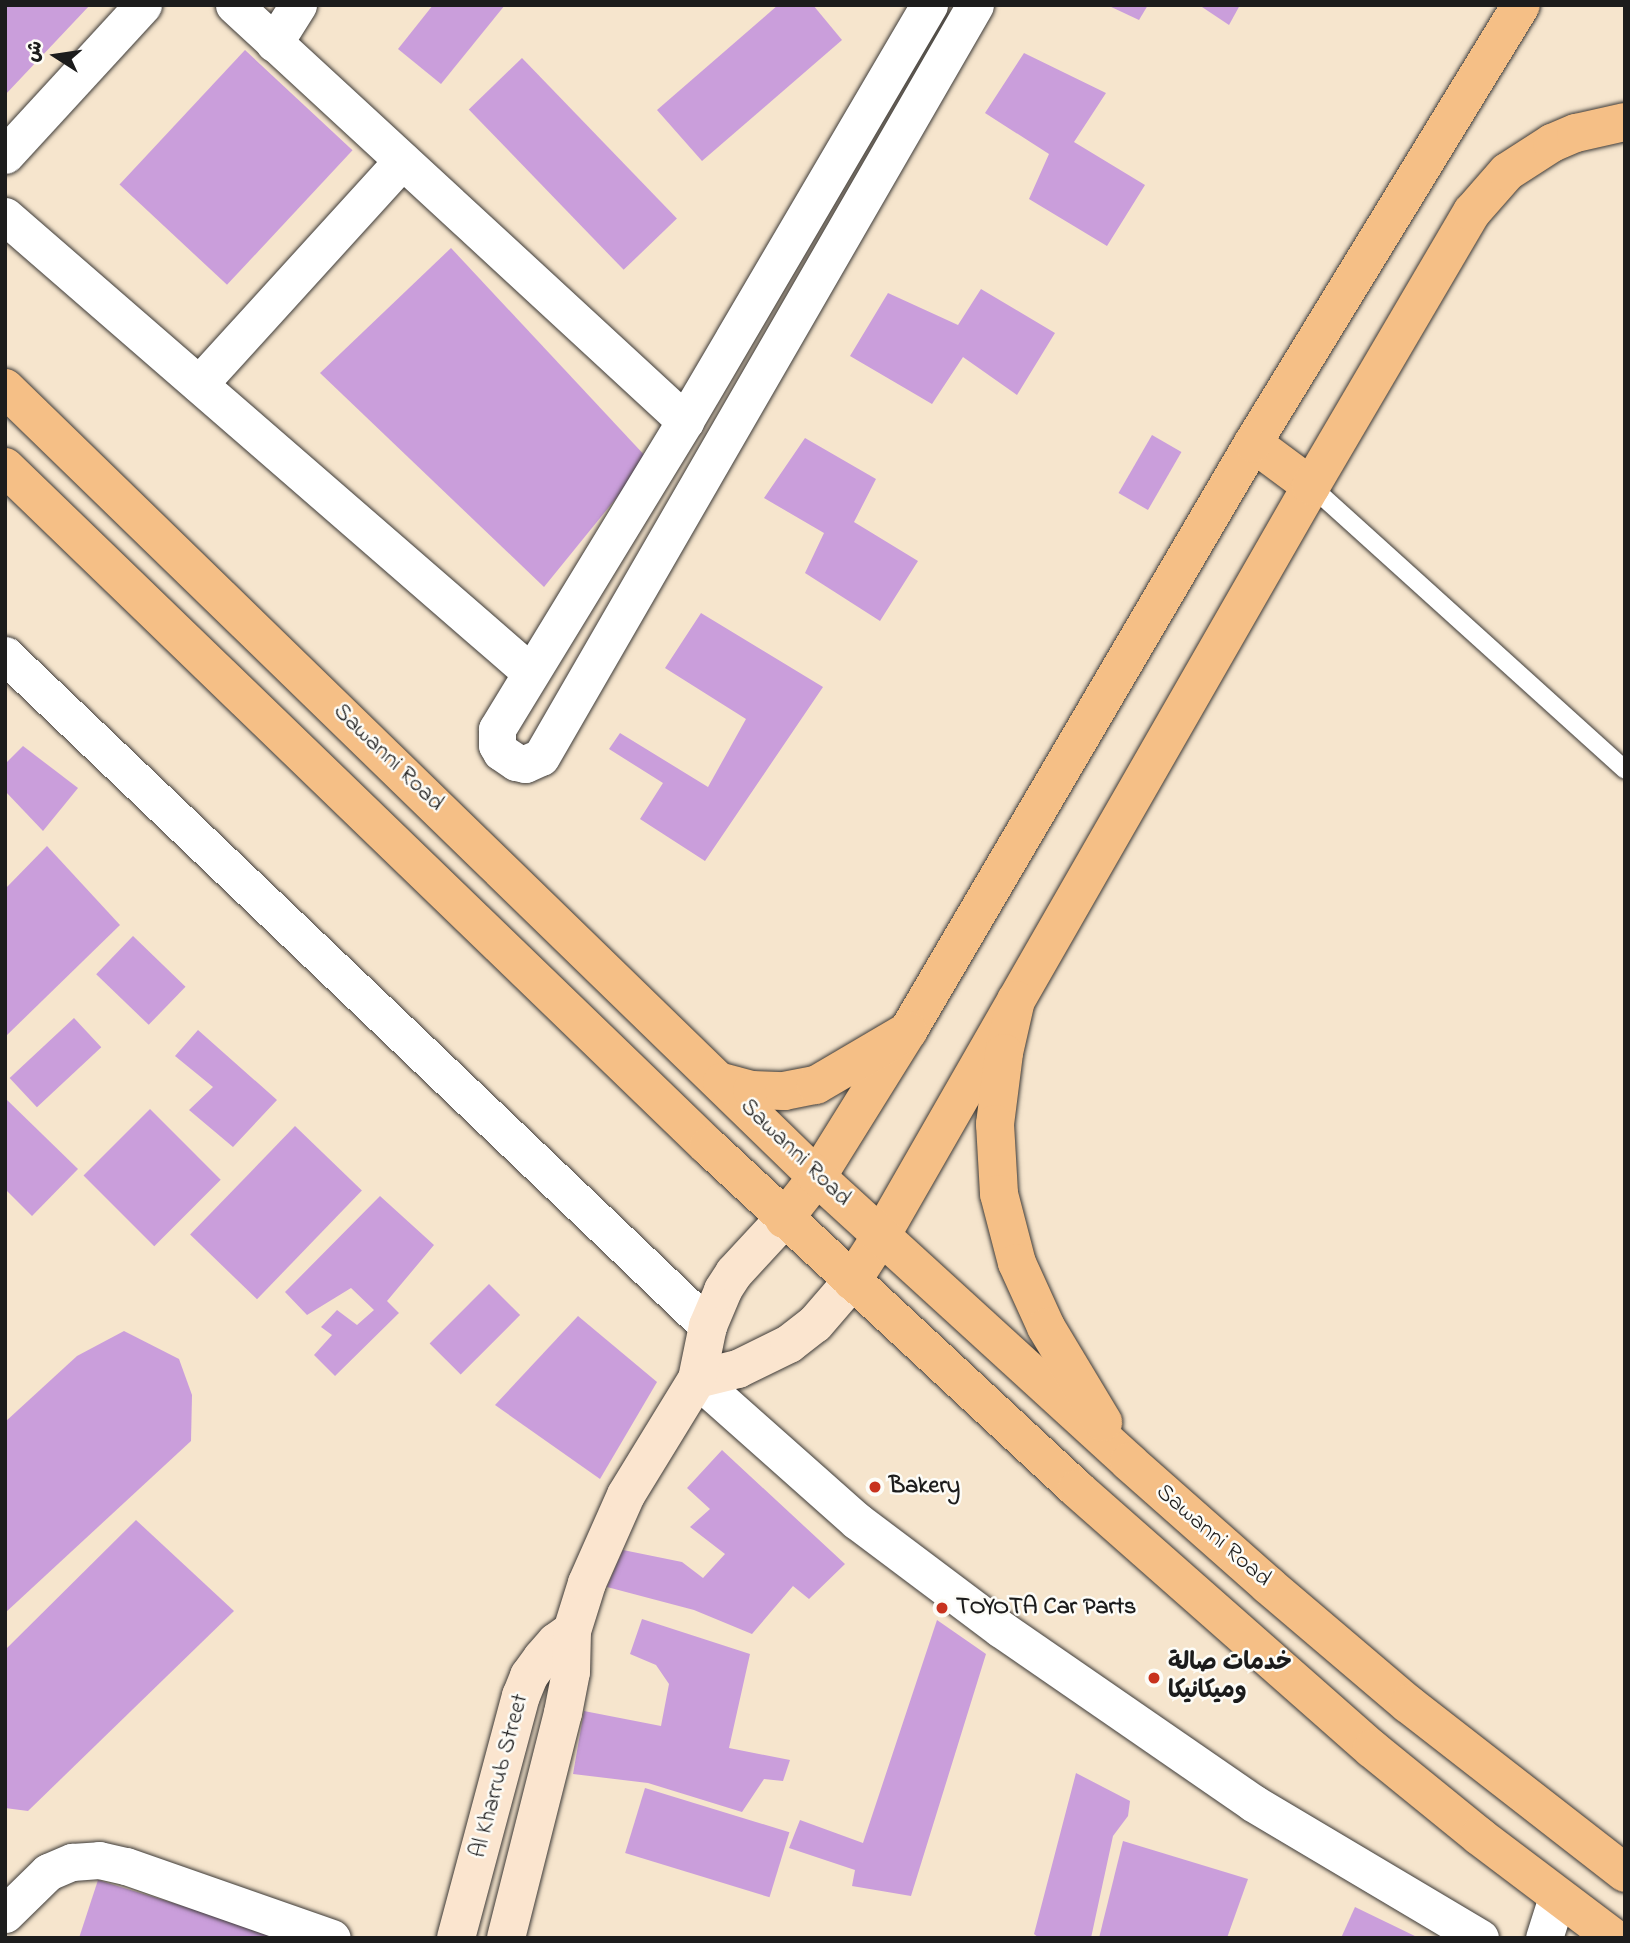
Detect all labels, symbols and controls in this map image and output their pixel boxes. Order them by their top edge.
north arrow [21,21,91,91]
text: ش [20,38,50,65]
street label: Sawanni Road [326,698,450,818]
street label: Sawanni Road [733,1093,857,1213]
place label: Bakery [889,1473,960,1501]
street label: Sawanni Road [1149,1478,1277,1594]
marker: Bakery [867,1479,883,1495]
place label: TOYOTA Car Parts [956,1594,1136,1622]
marker: TOYOTA Car Parts [934,1600,950,1616]
place label: خدمات صالة وميكانيكا [1168,1650,1292,1706]
marker: خدمات صالة وميكانيكا [1146,1670,1162,1686]
street label: Al Kharrub Street [464,1691,536,1861]

